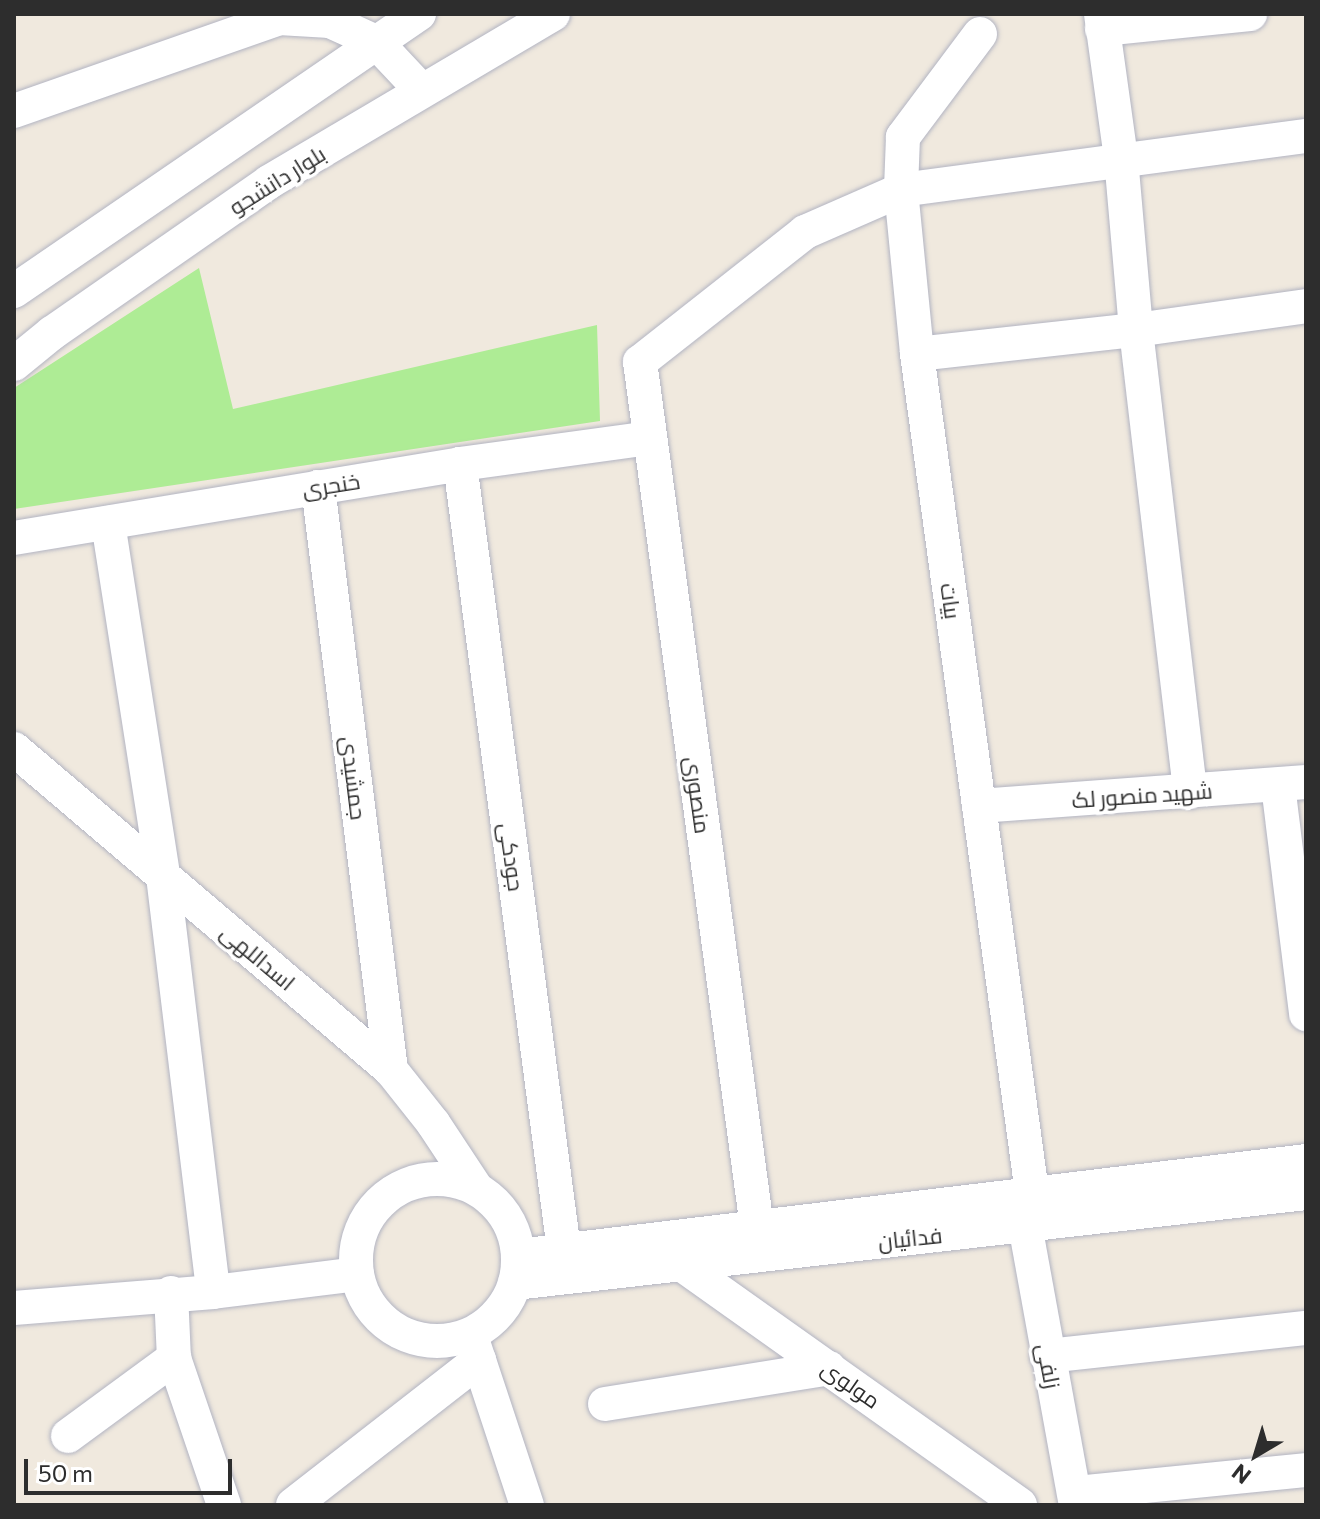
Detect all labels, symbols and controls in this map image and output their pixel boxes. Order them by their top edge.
street label: بلوار دانشجو [224,140,330,220]
street label: خنجری [300,467,362,503]
street label: بیات [935,581,967,621]
street label: جمشیدی [336,735,372,821]
street label: منصوری [680,755,716,835]
street label: شهید منصور لک [1071,777,1213,813]
street label: جودکی [494,821,530,893]
street label: اسداللهی [216,918,300,996]
street label: فدائیان [877,1221,943,1255]
street label: زلفی [1032,1341,1066,1391]
street label: مولوی [817,1354,885,1414]
north arrow [1216,1415,1296,1495]
scale bar [28,1443,236,1493]
text: 50 m [38,1458,93,1487]
text: N [1226,1459,1256,1490]

